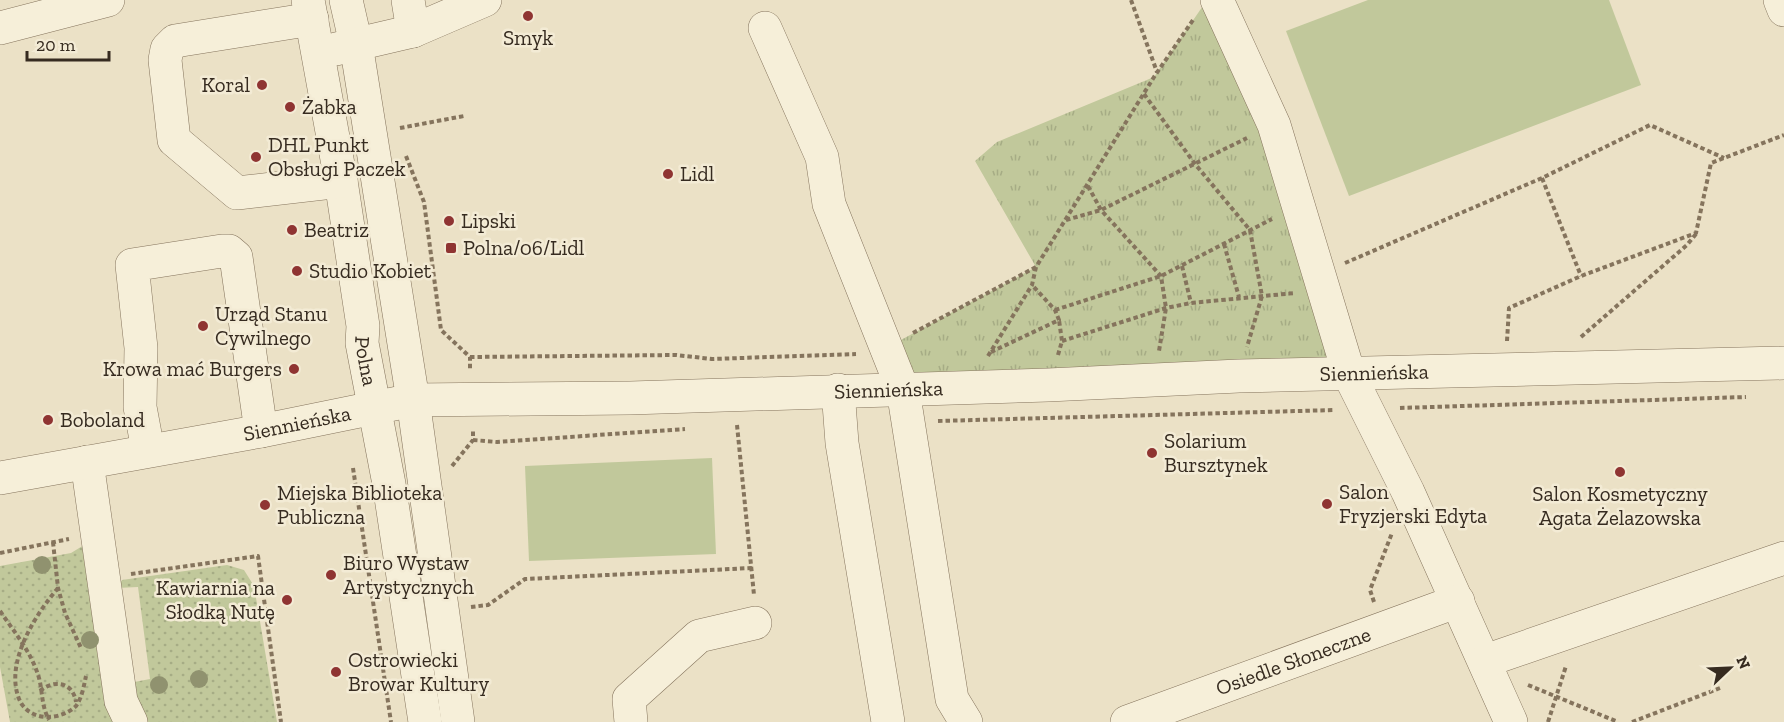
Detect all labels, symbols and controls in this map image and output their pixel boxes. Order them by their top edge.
marker: Smyk [521,9,535,23]
scale bar [27,24,110,62]
place label: Smyk [503,25,553,50]
text: 20 m [36,34,76,56]
place label: Koral [202,72,250,97]
marker: Koral [255,78,269,92]
place label: Żabka [302,94,357,119]
marker: Żabka [283,100,297,114]
place label: DHL Punkt Obsługi Paczek [268,132,406,181]
marker: DHL Punkt Obsługi Paczek [249,150,263,164]
place label: Lidl [680,161,715,186]
marker: Lidl [661,167,675,181]
place label: Lipski [461,208,516,233]
marker: Lipski [442,214,456,228]
place label: Beatriz [304,217,369,242]
marker: Beatriz [285,223,299,237]
place label: Polna/06/Lidl [463,235,585,260]
marker: Polna/06/Lidl [444,241,458,255]
place label: Studio Kobiet [309,258,432,283]
marker: Studio Kobiet [290,264,304,278]
place label: Urząd Stanu Cywilnego [215,301,328,350]
marker: Urząd Stanu Cywilnego [196,319,210,333]
street label: Polna [350,336,383,388]
place label: Krowa mać Burgers [103,356,282,381]
street label: Siennieńska [1319,358,1429,386]
marker: Krowa mać Burgers [287,362,301,376]
street label: Siennieńska [834,375,943,404]
street label: Siennieńska [241,400,353,446]
place label: Boboland [60,407,145,432]
marker: Boboland [41,413,55,427]
place label: Solarium Bursztynek [1164,428,1268,477]
marker: Solarium Bursztynek [1145,446,1159,460]
marker: Salon Kosmetyczny Agata Żelazowska [1613,465,1627,479]
place label: Salon Fryzjerski Edyta [1339,479,1487,529]
place label: Miejska Biblioteka Publiczna [277,480,442,529]
place label: Salon Kosmetyczny Agata Żelazowska [1532,481,1708,530]
marker: Salon Fryzjerski Edyta [1320,497,1334,511]
marker: Miejska Biblioteka Publiczna [258,498,272,512]
place label: Biuro Wystaw Artystycznych [343,550,474,599]
marker: Biuro Wystaw Artystycznych [324,568,338,582]
place label: Kawiarnia na Słodką Nutę [156,575,275,624]
marker: Kawiarnia na Słodką Nutę [280,593,294,607]
street label: Osiedle Słoneczne [1212,621,1374,700]
north arrow [1700,638,1760,698]
place label: Ostrowiecki Browar Kultury [348,647,490,696]
text: N [1732,653,1754,672]
marker: Ostrowiecki Browar Kultury [329,665,343,679]

